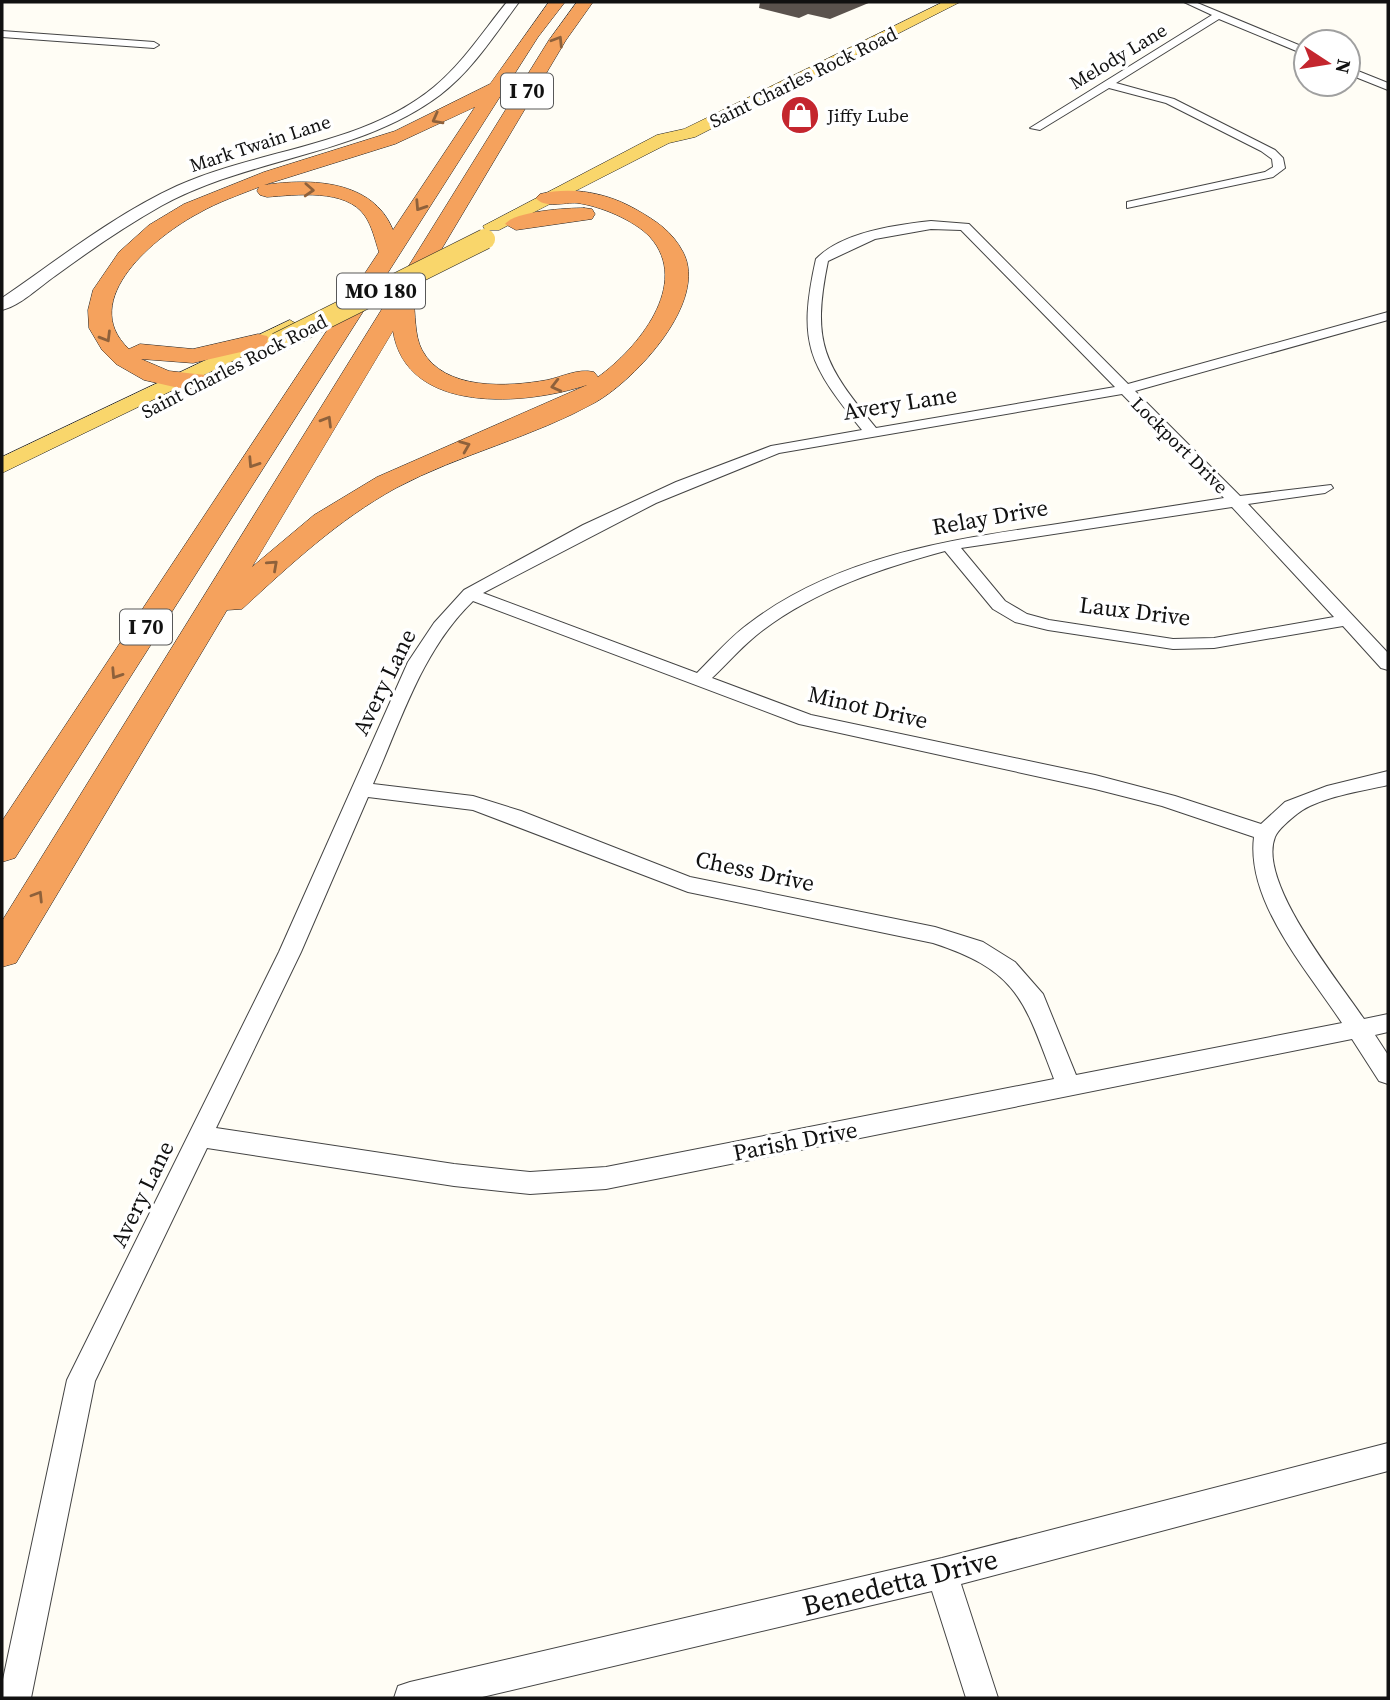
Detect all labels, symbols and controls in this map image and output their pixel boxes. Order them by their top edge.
street label: Melody Lane [1065,17,1171,95]
street label: Saint Charles Rock Road [705,20,901,134]
north arrow [1292,28,1362,98]
one-way arrow [549,35,562,48]
text: N [1329,57,1358,76]
road number: I 70 [501,74,553,108]
shop icon: Jiffy Lube [779,94,821,136]
place label: Jiffy Lube [826,102,909,128]
street label: Mark Twain Lane [186,108,334,178]
one-way arrow [432,111,444,125]
one-way arrow [303,182,314,197]
one-way arrow [416,198,428,211]
road number: MO 180 [337,274,425,308]
street label: Saint Charles Rock Road [137,308,332,424]
one-way arrow [98,330,111,343]
one-way arrow [550,378,562,393]
street label: Avery Lane [841,378,959,428]
street label: Lockport Drive [1126,391,1234,499]
one-way arrow [319,416,332,429]
one-way arrow [459,441,471,455]
one-way arrow [248,455,261,468]
street label: Relay Drive [930,491,1050,543]
one-way arrow [265,560,278,573]
street label: Laux Drive [1078,588,1192,634]
road number: I 70 [120,610,172,644]
street label: Avery Lane [344,623,424,741]
one-way arrow [111,666,124,679]
street label: Minot Drive [805,678,931,736]
street label: Chess Drive [693,843,817,899]
one-way arrow [30,890,43,903]
street label: Parish Drive [730,1113,860,1169]
street label: Avery Lane [102,1135,182,1253]
street label: Benedetta Drive [798,1539,1002,1625]

